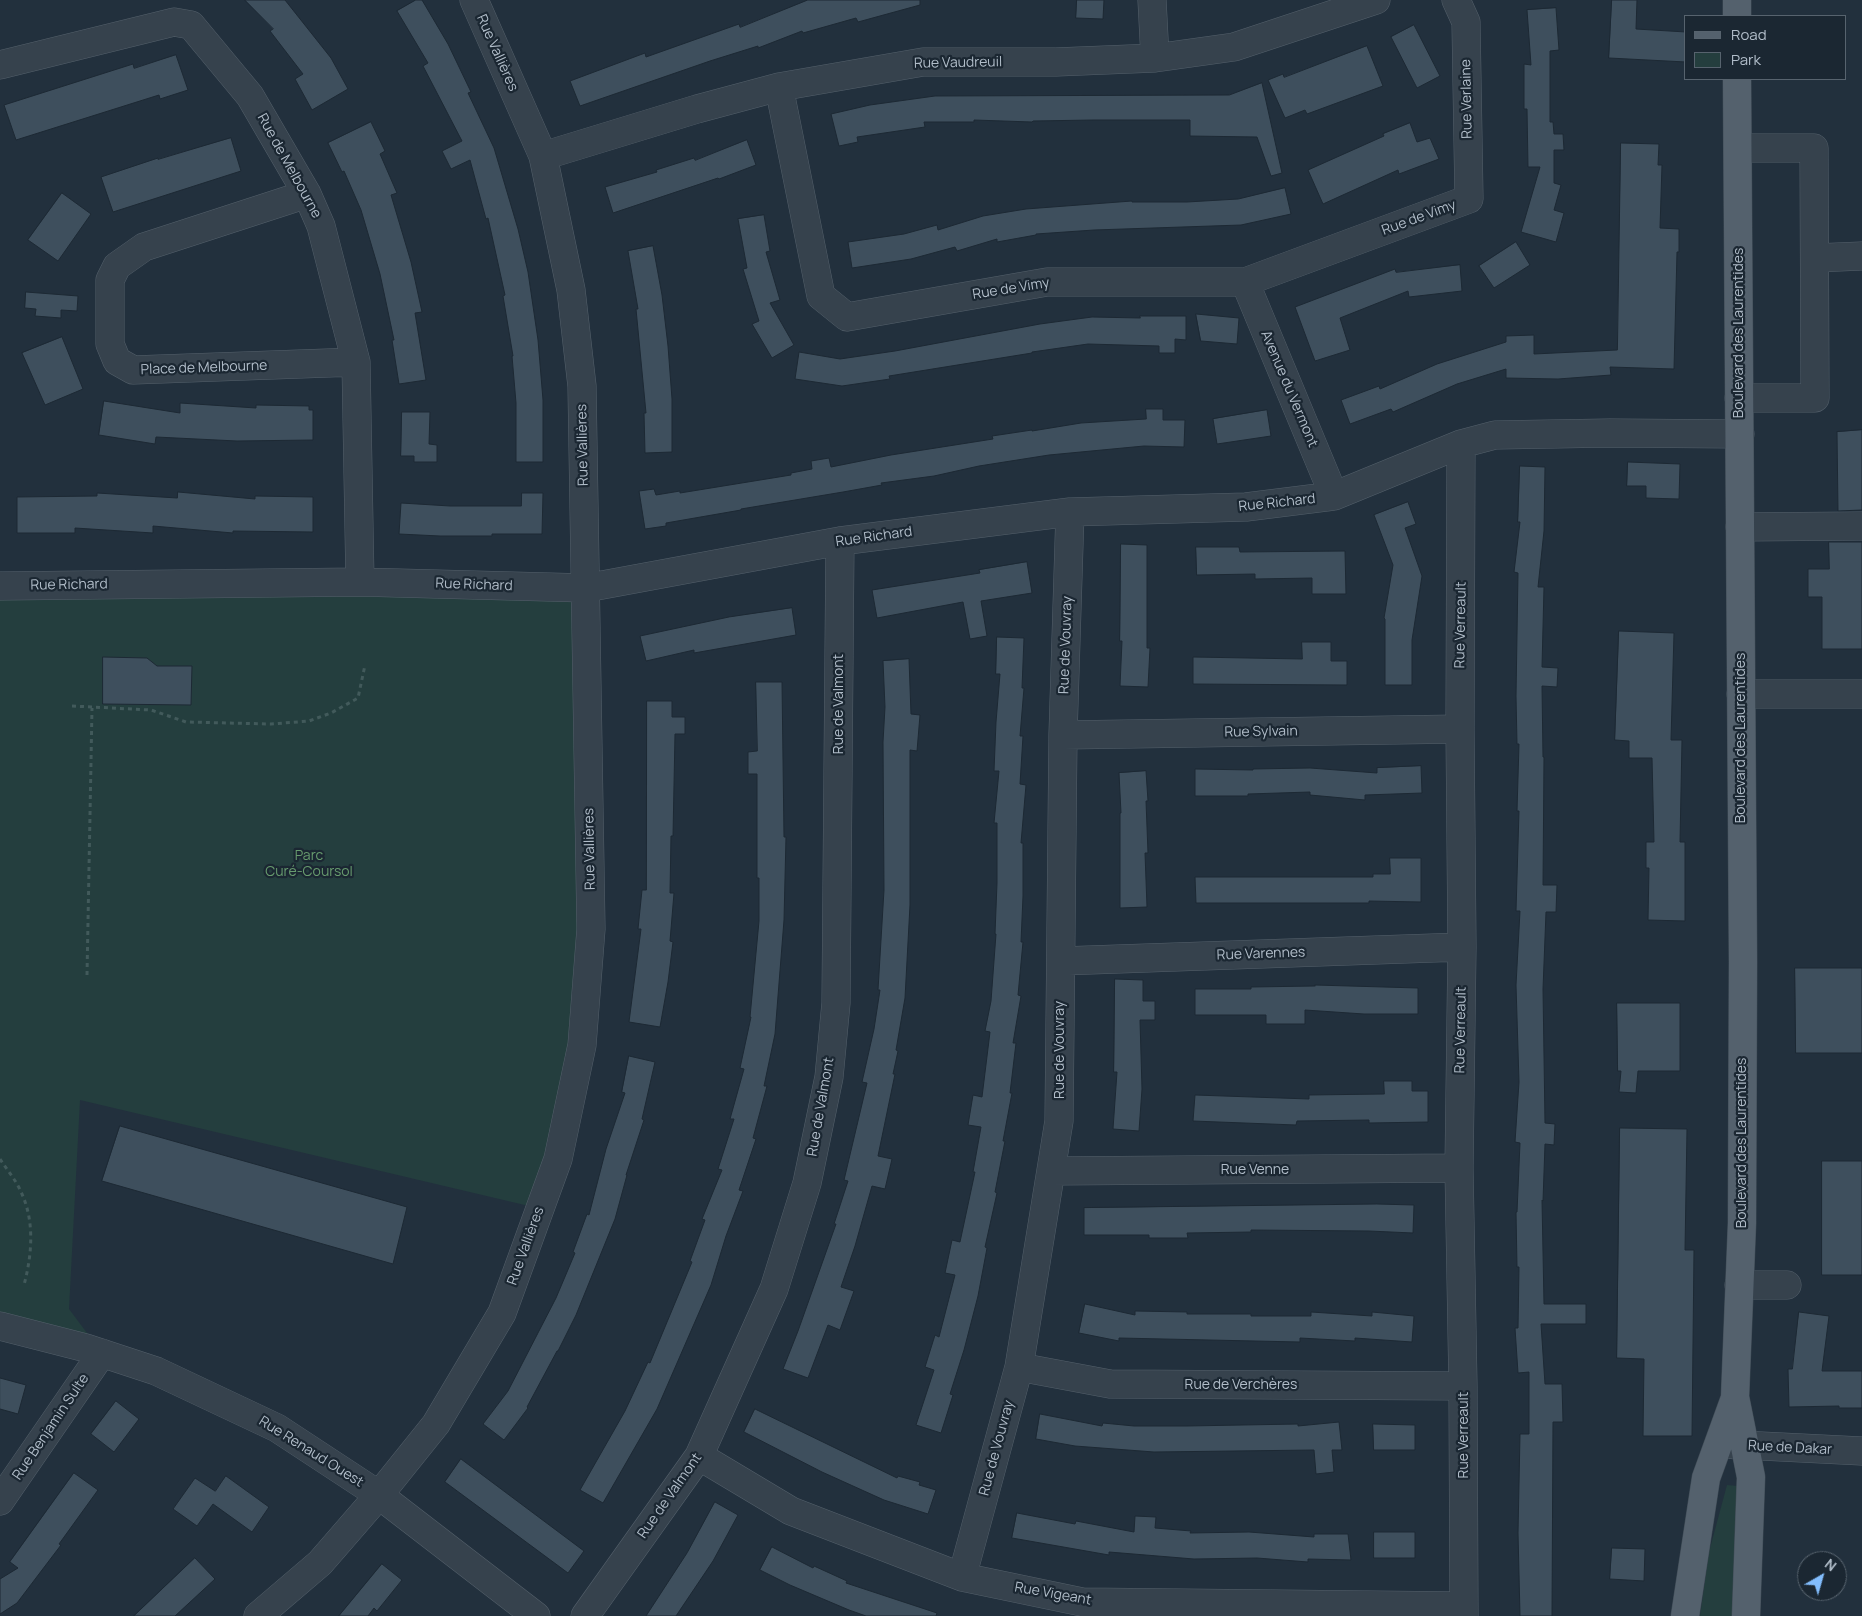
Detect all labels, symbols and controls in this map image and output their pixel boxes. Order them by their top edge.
street label: Rue Vallières [473,12,521,94]
legend [1684,15,1847,80]
text: Road [1731,24,1767,45]
text: Park [1731,49,1761,70]
street label: Rue Vaudreuil [914,54,1002,72]
street label: Rue Verlaine [1458,59,1476,139]
street label: Rue de Melbourne [253,111,325,221]
street label: Rue de Vimy [1380,197,1458,239]
street label: Boulevard des Laurentides [1731,248,1747,418]
street label: Rue de Vimy [971,275,1051,303]
street label: Avenue du Vermont [1257,328,1321,450]
street label: Place de Melbourne [140,357,268,379]
street label: Rue Vallières [574,404,592,486]
street label: Rue Richard [1238,491,1316,515]
street label: Rue Richard [835,523,913,551]
street label: Rue Richard [435,575,513,595]
street label: Rue Richard [30,576,108,594]
street label: Rue Verreault [1452,581,1470,669]
street label: Rue de Vouvray [1056,596,1076,694]
street label: Boulevard des Laurentides [1733,653,1749,823]
street label: Rue de Valmont [831,654,847,754]
street label: Rue Sylvain [1224,723,1298,741]
street label: Rue Vallières [581,808,599,890]
park label: Parc Curé-Coursol [265,848,353,880]
street label: Rue Varennes [1216,944,1306,964]
street label: Rue Verreault [1452,986,1470,1074]
street label: Rue de Vouvray [1052,1001,1068,1099]
street label: Rue de Valmont [804,1056,838,1158]
street label: Boulevard des Laurentides [1734,1058,1750,1228]
street label: Rue Venne [1221,1162,1289,1178]
street label: Rue Vallières [504,1205,548,1287]
street label: Rue Benjamin Sulte [9,1371,93,1483]
street label: Rue de Verchères [1185,1377,1297,1393]
street label: Rue Verreault [1456,1392,1472,1478]
street label: Rue de Vouvray [976,1398,1018,1498]
street label: Rue Renaud Ouest [256,1413,366,1491]
street label: Rue de Dakar [1747,1437,1833,1459]
street label: Rue de Valmont [634,1450,706,1542]
north arrow [1797,1551,1847,1601]
text: N [1821,1554,1841,1575]
street label: Rue Vigeant [1013,1579,1093,1609]

